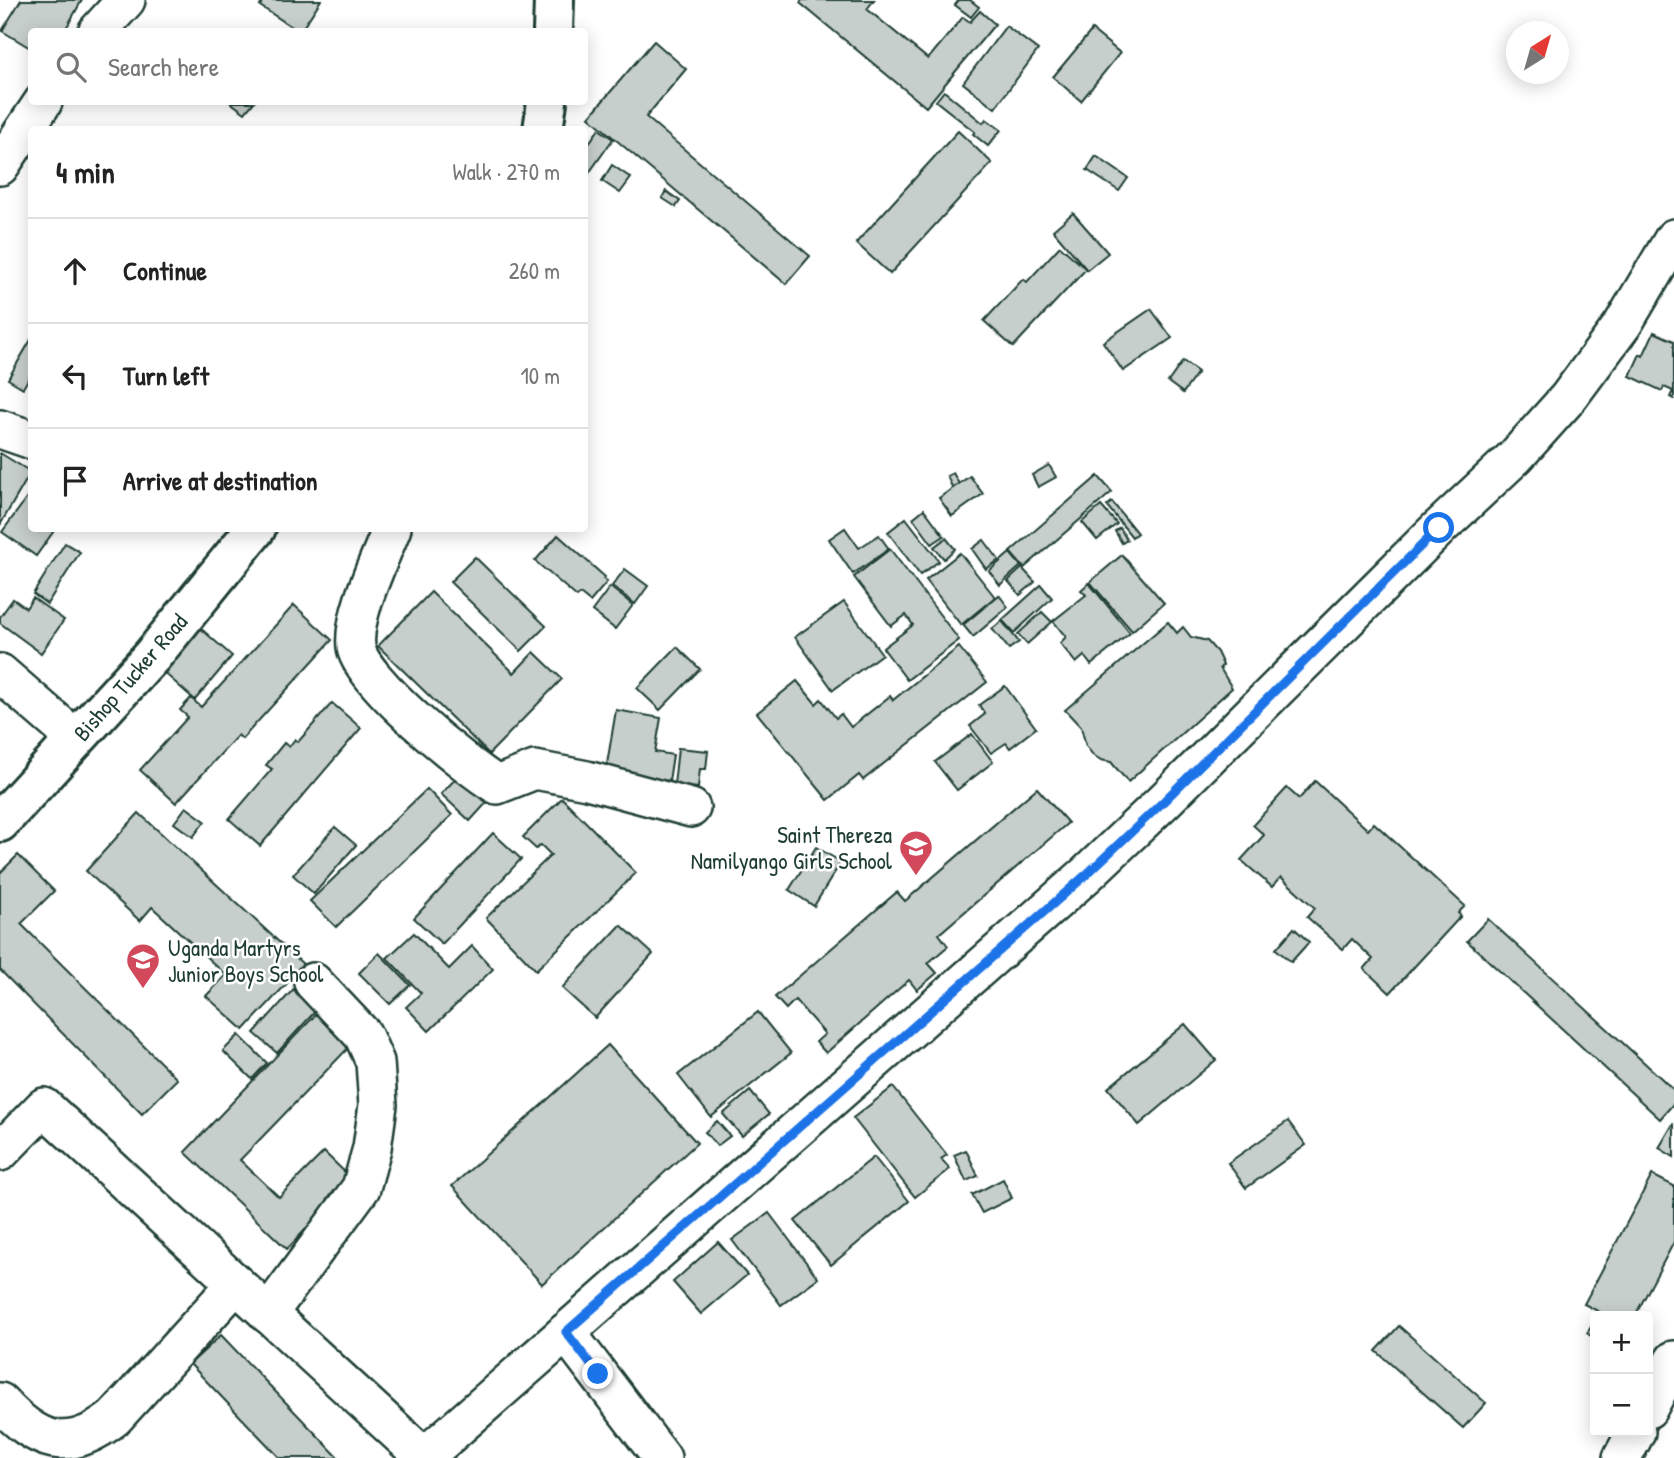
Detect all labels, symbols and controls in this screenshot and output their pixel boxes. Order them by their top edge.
north arrow [1506,21,1569,84]
search box [28,28,588,105]
icon: search [52,48,90,86]
text: Search here [108,49,219,84]
text: 4 min [56,152,115,192]
text: Walk · 270 m [453,156,560,187]
icon: ahead [56,252,94,290]
text: Continue [123,253,207,288]
text: 260 m [509,255,560,286]
icon: left [56,357,94,395]
text: Turn left [123,358,209,393]
text: 10 m [520,360,560,391]
icon: arrive [56,462,94,500]
text: Arrive at destination [123,463,318,498]
route start [1423,512,1454,543]
street label: Bishop Tucker Road [66,607,194,747]
place label: Saint Thereza Namilyango Girls School [691,819,893,876]
school or university icon: Saint Thereza Namilyango Girls School [897,828,935,877]
place label: Uganda Martyrs Junior Boys School [168,932,324,989]
school or university icon: Uganda Martyrs Junior Boys School [124,941,162,990]
map controls [1590,1311,1653,1437]
button: + [1590,1311,1653,1374]
route end [582,1358,613,1389]
button: − [1590,1374,1653,1437]

